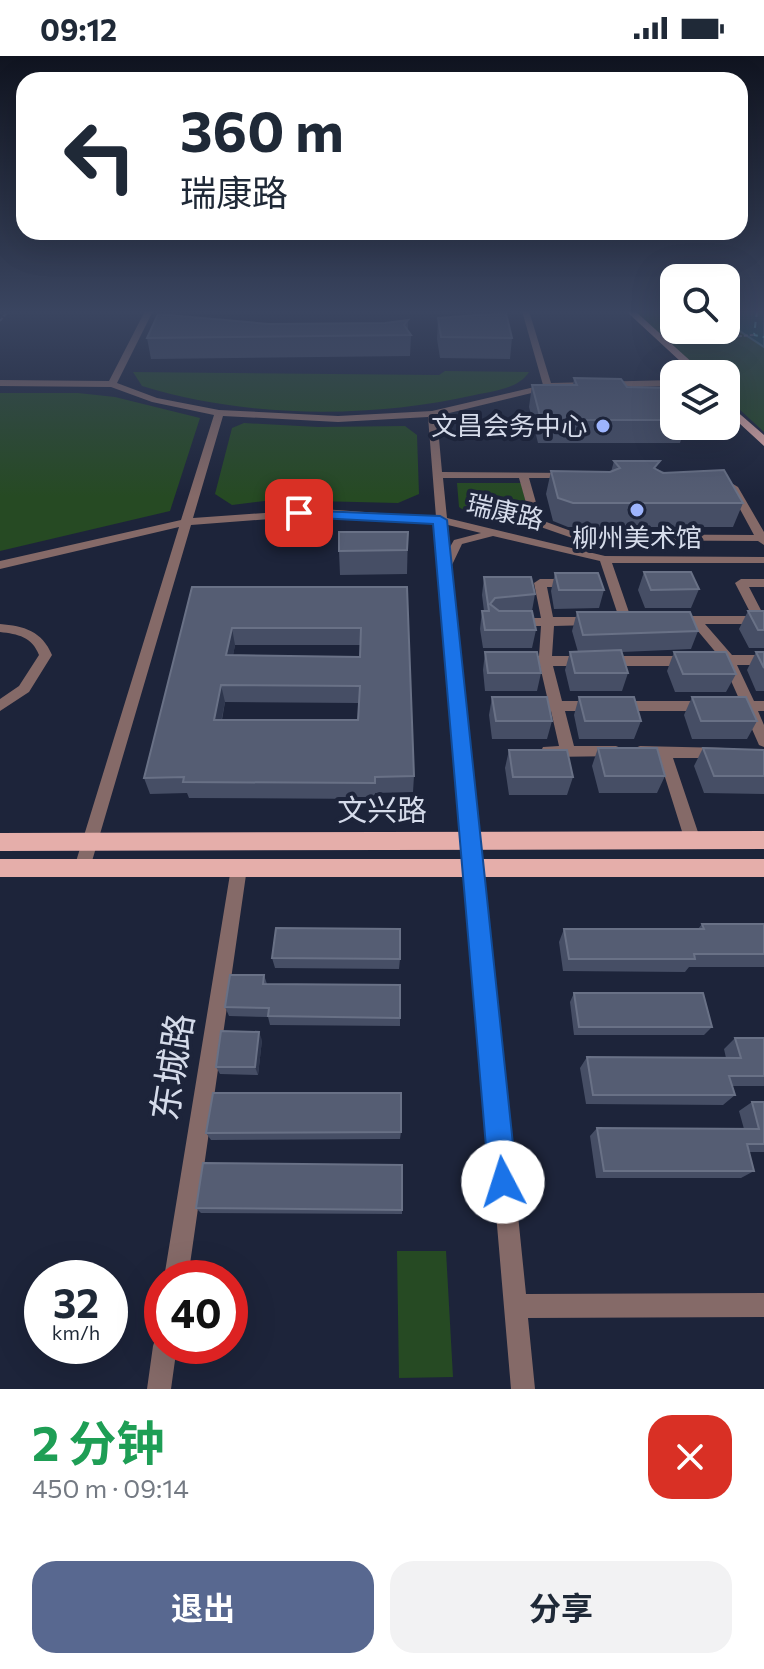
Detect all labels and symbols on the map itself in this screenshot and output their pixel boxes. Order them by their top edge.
place label: 文昌会务中心 [431,409,587,440]
marker: 文昌会务中心 [594,417,612,435]
pin [265,479,333,547]
street label: 瑞康路 [464,487,547,534]
marker: 柳州美术馆 [628,501,646,519]
place label: 柳州美术馆 [572,521,702,552]
street label: 文兴路 [337,790,427,827]
street label: 东城路 [140,1010,200,1123]
position arrow [461,1140,545,1224]
speed limit sign: 40 [144,1260,248,1364]

